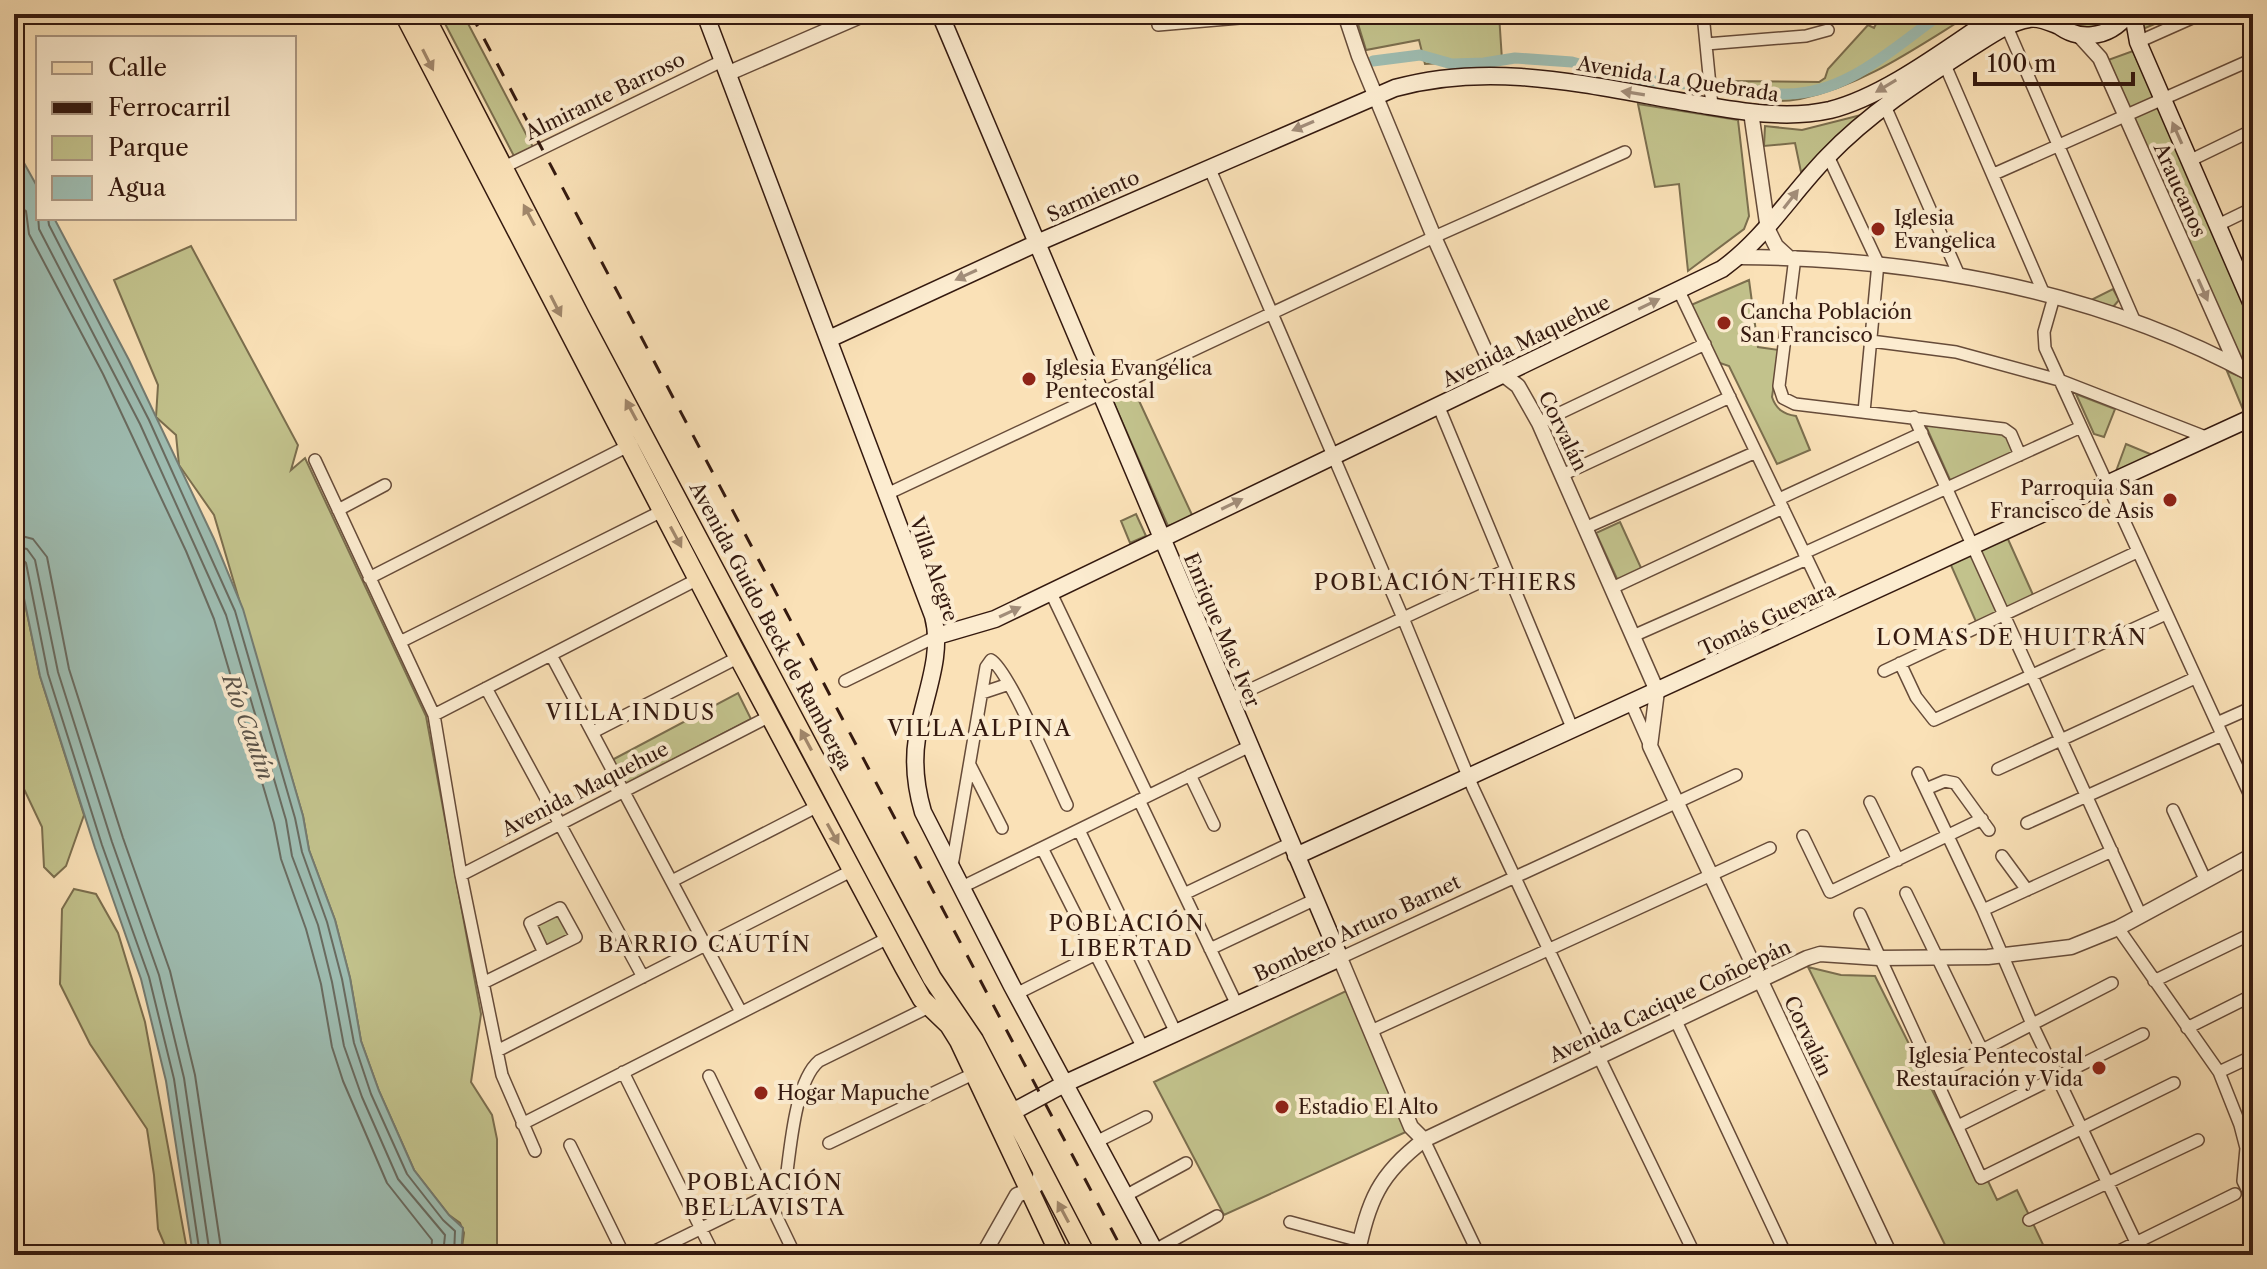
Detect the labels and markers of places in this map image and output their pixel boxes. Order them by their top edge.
place label: Iglesia Evangelica [1894,206,1996,253]
marker: Iglesia Evangelica [1869,220,1887,238]
place label: Cancha Población San Francisco [1740,300,1913,347]
marker: Cancha Población San Francisco [1715,314,1733,332]
place label: Iglesia Evangélica Pentecostal [1045,356,1213,403]
marker: Iglesia Evangélica Pentecostal [1020,370,1038,388]
place label: Parroquia San Francisco de Asis [1990,476,2154,523]
marker: Parroquia San Francisco de Asis [2161,491,2179,509]
place label: Iglesia Pentecostal Restauración y Vida [1895,1044,2083,1091]
marker: Iglesia Pentecostal Restauración y Vida [2090,1059,2108,1077]
place label: Hogar Mapuche [777,1081,930,1105]
marker: Hogar Mapuche [752,1084,770,1102]
place label: Estadio El Alto [1298,1095,1438,1119]
marker: Estadio El Alto [1273,1098,1291,1116]

